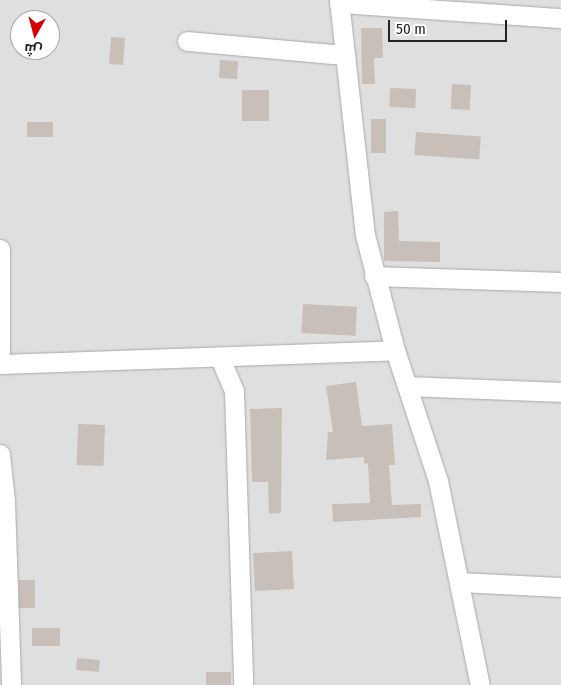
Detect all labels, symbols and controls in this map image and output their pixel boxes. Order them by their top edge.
north arrow [10,10,60,60]
scale bar [391,10,510,42]
text: 50 m [396,20,426,38]
text: ش [23,40,43,59]

